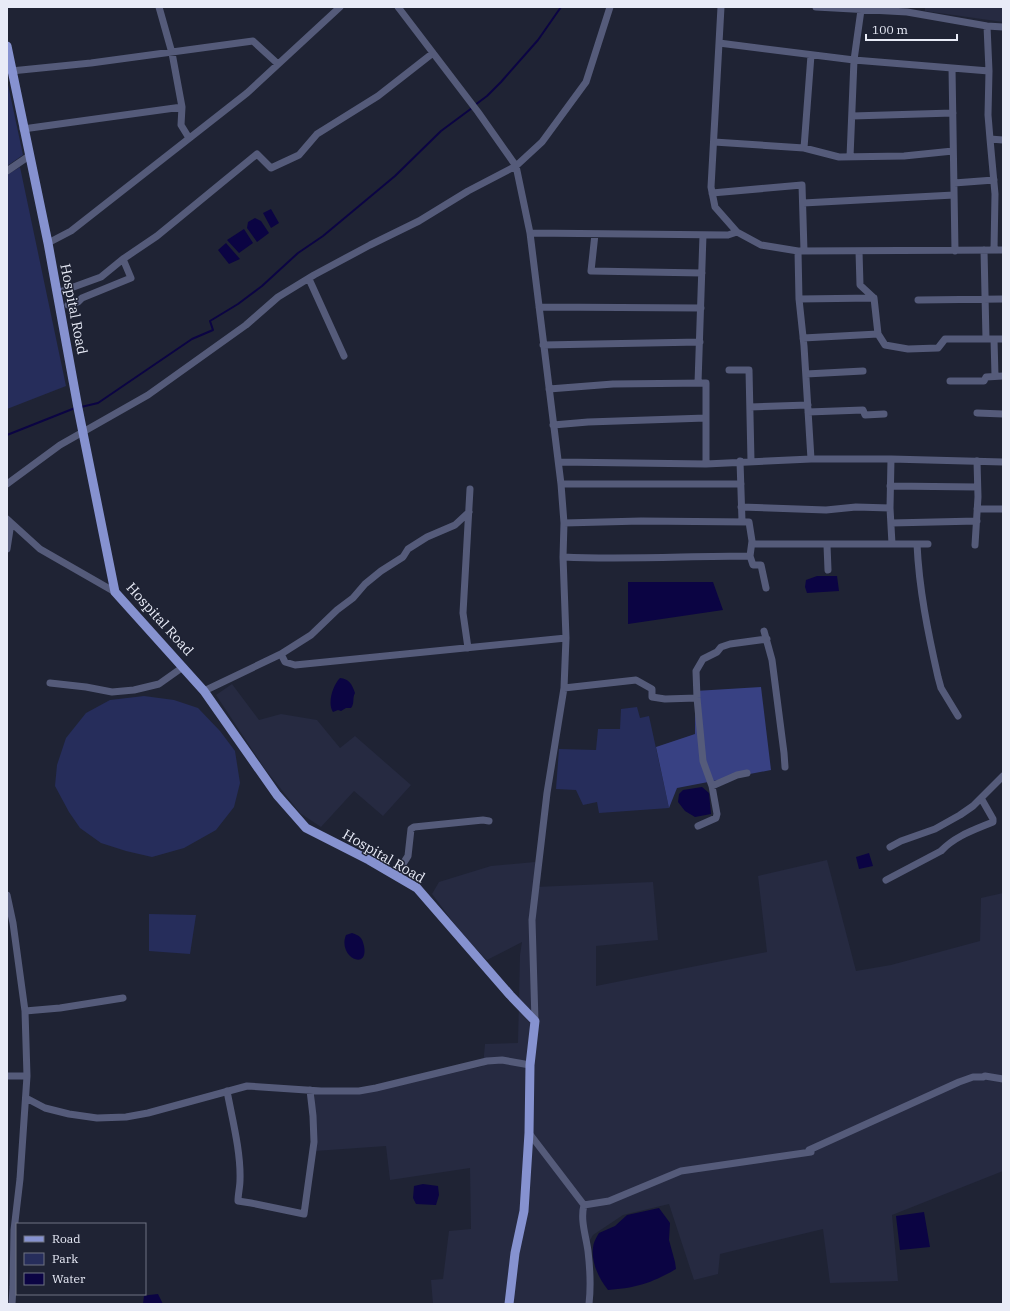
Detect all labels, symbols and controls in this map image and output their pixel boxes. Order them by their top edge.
scale bar [866,16,957,42]
text: 100 m [872,22,908,37]
street label: Hospital Road [56,262,92,356]
street label: Hospital Road [122,579,198,660]
street label: Hospital Road [340,825,429,887]
legend [16,1223,146,1295]
text: Road [52,1231,81,1246]
text: Park [52,1251,78,1266]
text: Water [52,1271,86,1286]

